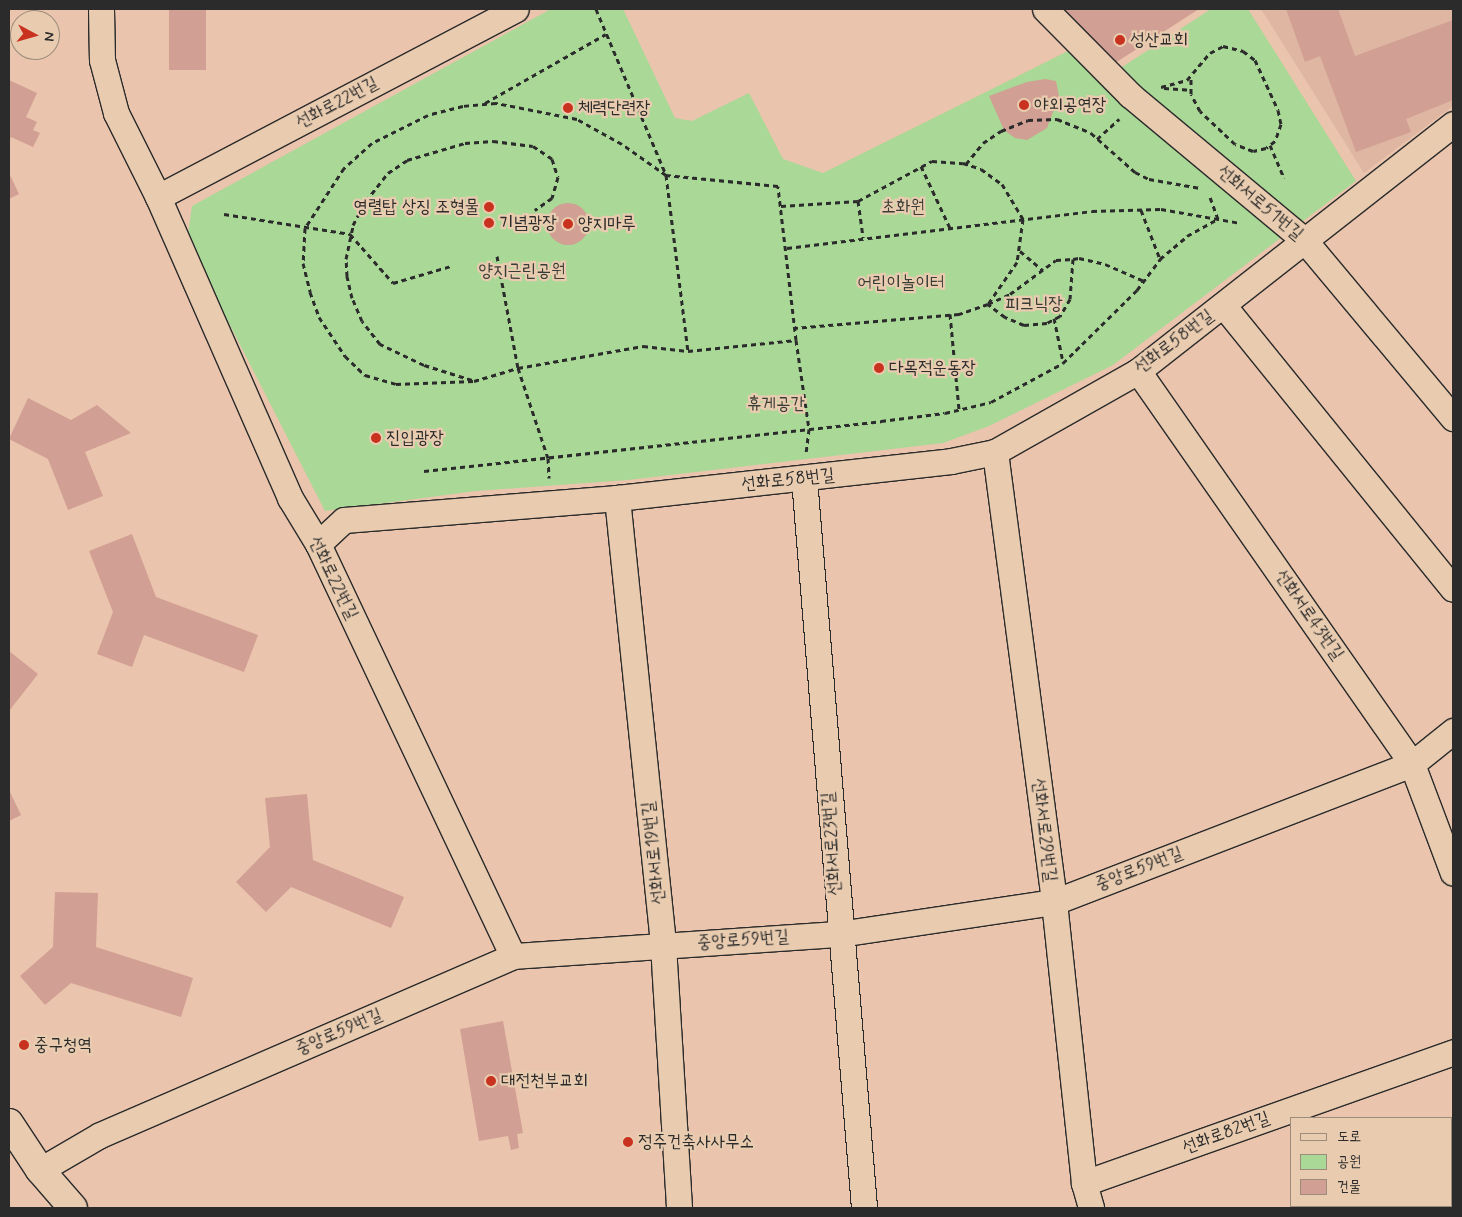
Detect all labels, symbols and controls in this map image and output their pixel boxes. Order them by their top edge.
north arrow [10,10,60,60]
place label: 성산교회 [1130,29,1188,51]
text: N [39,31,58,42]
marker: 성산교회 [1114,34,1126,46]
street label: 선화로22번길 [292,72,382,134]
place label: 야외공연장 [1034,94,1106,116]
place label: 체력단련장 [578,97,650,119]
marker: 야외공연장 [1018,99,1030,111]
marker: 체력단련장 [562,102,574,114]
street label: 선화서로51번길 [1213,161,1307,245]
place label: 영렬탑 상징 조형물 [353,196,479,218]
park label: 초화원 [881,196,925,218]
marker: 영렬탑 상징 조형물 [483,201,495,213]
place label: 기념광장 [499,212,557,234]
place label: 양지마루 [578,213,636,235]
marker: 기념광장 [483,217,495,229]
marker: 양지마루 [562,218,574,230]
park label: 양지근린공원 [479,260,565,282]
park label: 어린이놀이터 [858,272,944,294]
park label: 피크닉장 [1005,293,1063,315]
street label: 선화로58번길 [1130,305,1218,379]
place label: 다목적운동장 [889,357,976,379]
marker: 다목적운동장 [873,362,885,374]
park label: 휴게공간 [747,393,805,415]
place label: 진입광장 [386,427,444,449]
marker: 진입광장 [370,432,382,444]
street label: 선화로58번길 [740,464,836,496]
street label: 선화로22번길 [304,533,362,623]
street label: 선화서로43번길 [1270,566,1348,664]
street label: 선화서로29번길 [1027,777,1061,883]
street label: 선화서로23번길 [818,791,846,897]
street label: 선화서로19번길 [638,800,670,906]
street label: 중앙로59번길 [1092,842,1186,896]
street label: 중앙로59번길 [696,926,790,954]
street label: 중앙로59번길 [292,1004,386,1060]
place label: 중구청역 [34,1034,92,1056]
marker: 중구청역 [18,1039,30,1051]
place label: 대전천부교회 [501,1070,588,1092]
marker: 대전천부교회 [485,1075,497,1087]
street label: 선화로82번길 [1179,1107,1273,1159]
legend [1290,1117,1452,1207]
text: 도로 [1337,1127,1361,1147]
place label: 정주건축사사무소 [638,1131,754,1153]
marker: 정주건축사사무소 [622,1136,634,1148]
text: 공원 [1337,1152,1361,1172]
text: 건물 [1337,1177,1361,1197]

